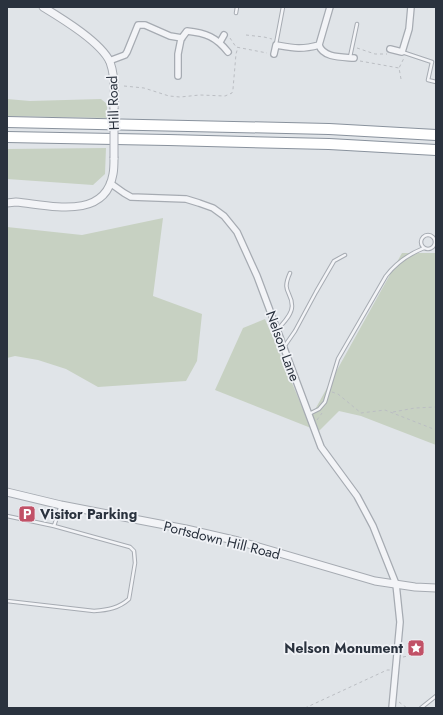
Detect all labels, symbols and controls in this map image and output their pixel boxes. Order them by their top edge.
street label: Hill Road [102,75,124,131]
street label: Nelson Lane [261,308,305,384]
parking icon: Visitor Parking [17,504,37,524]
place label: Visitor Parking [39,504,137,524]
street label: Portsdown Hill Road [162,516,282,564]
place label: Nelson Monument [284,638,404,658]
place icon: Nelson Monument [406,638,426,658]

